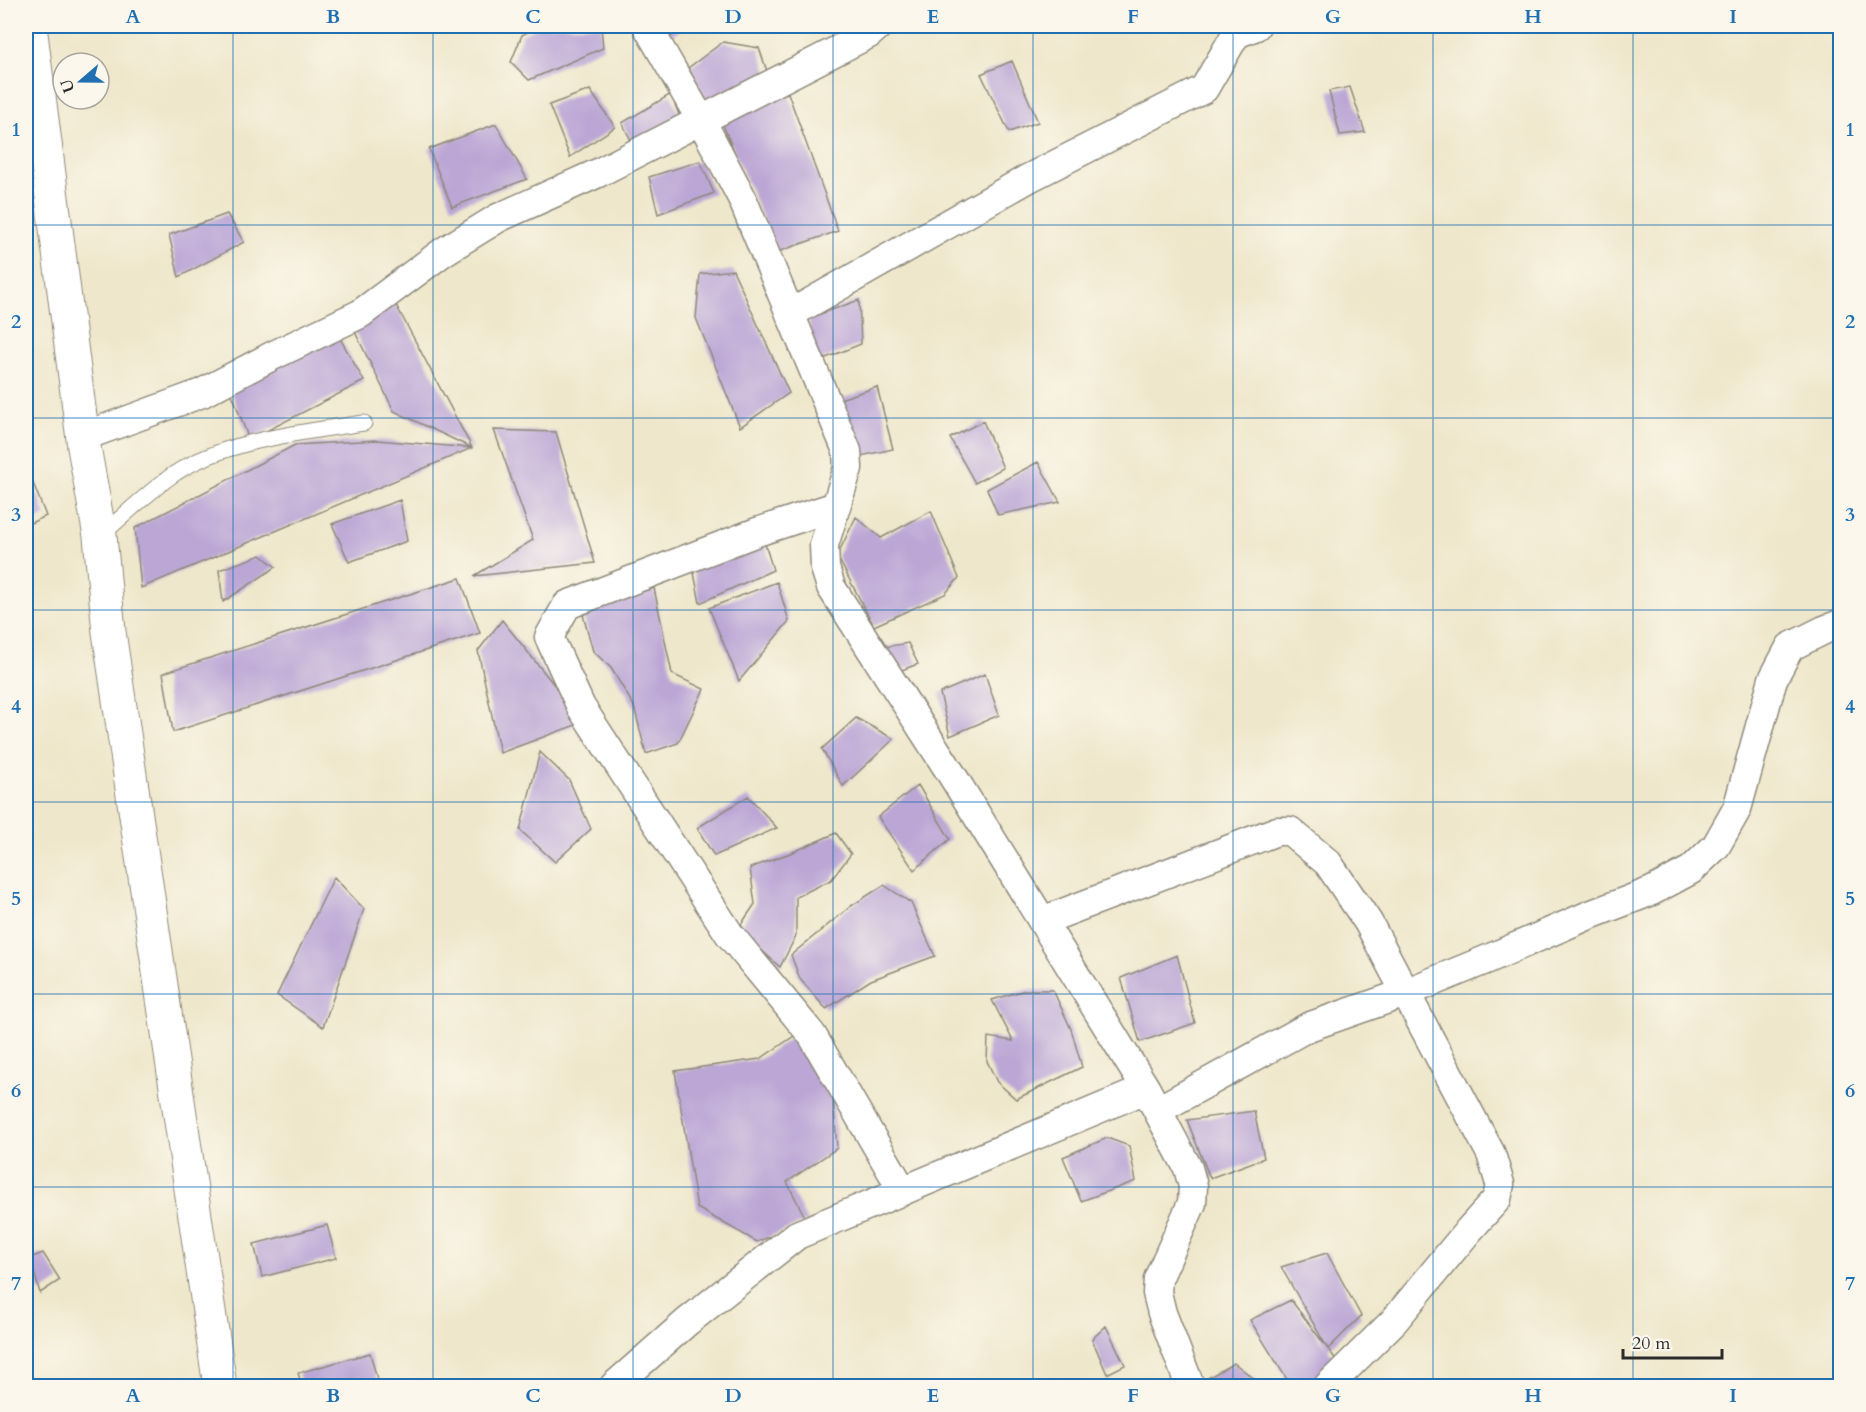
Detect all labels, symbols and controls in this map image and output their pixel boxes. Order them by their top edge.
text: A [125,3,141,30]
text: B [326,3,340,30]
text: C [525,3,541,30]
text: D [724,3,742,30]
text: E [927,3,939,30]
text: F [1127,3,1139,30]
text: G [1325,3,1341,30]
text: H [1524,3,1542,30]
text: I [1729,3,1737,30]
north arrow [51,51,111,111]
text: U [55,76,80,96]
text: 1 [11,116,21,143]
text: 1 [1845,116,1855,143]
text: 2 [11,308,21,335]
text: 2 [1845,308,1855,335]
text: 3 [11,501,21,528]
text: 3 [1845,501,1855,528]
text: 4 [11,693,21,720]
text: 4 [1845,693,1855,720]
text: 5 [11,885,21,912]
text: 5 [1845,885,1855,912]
text: 6 [11,1077,21,1104]
text: 6 [1845,1077,1855,1104]
text: 7 [11,1270,21,1297]
text: 7 [1845,1270,1855,1297]
scale bar [1623,1322,1722,1360]
text: 20 m [1632,1331,1671,1356]
text: A [125,1382,141,1409]
text: B [326,1382,340,1409]
text: C [525,1382,541,1409]
text: D [724,1382,742,1409]
text: E [927,1382,939,1409]
text: F [1127,1382,1139,1409]
text: G [1325,1382,1341,1409]
text: H [1524,1382,1542,1409]
text: I [1729,1382,1737,1409]

